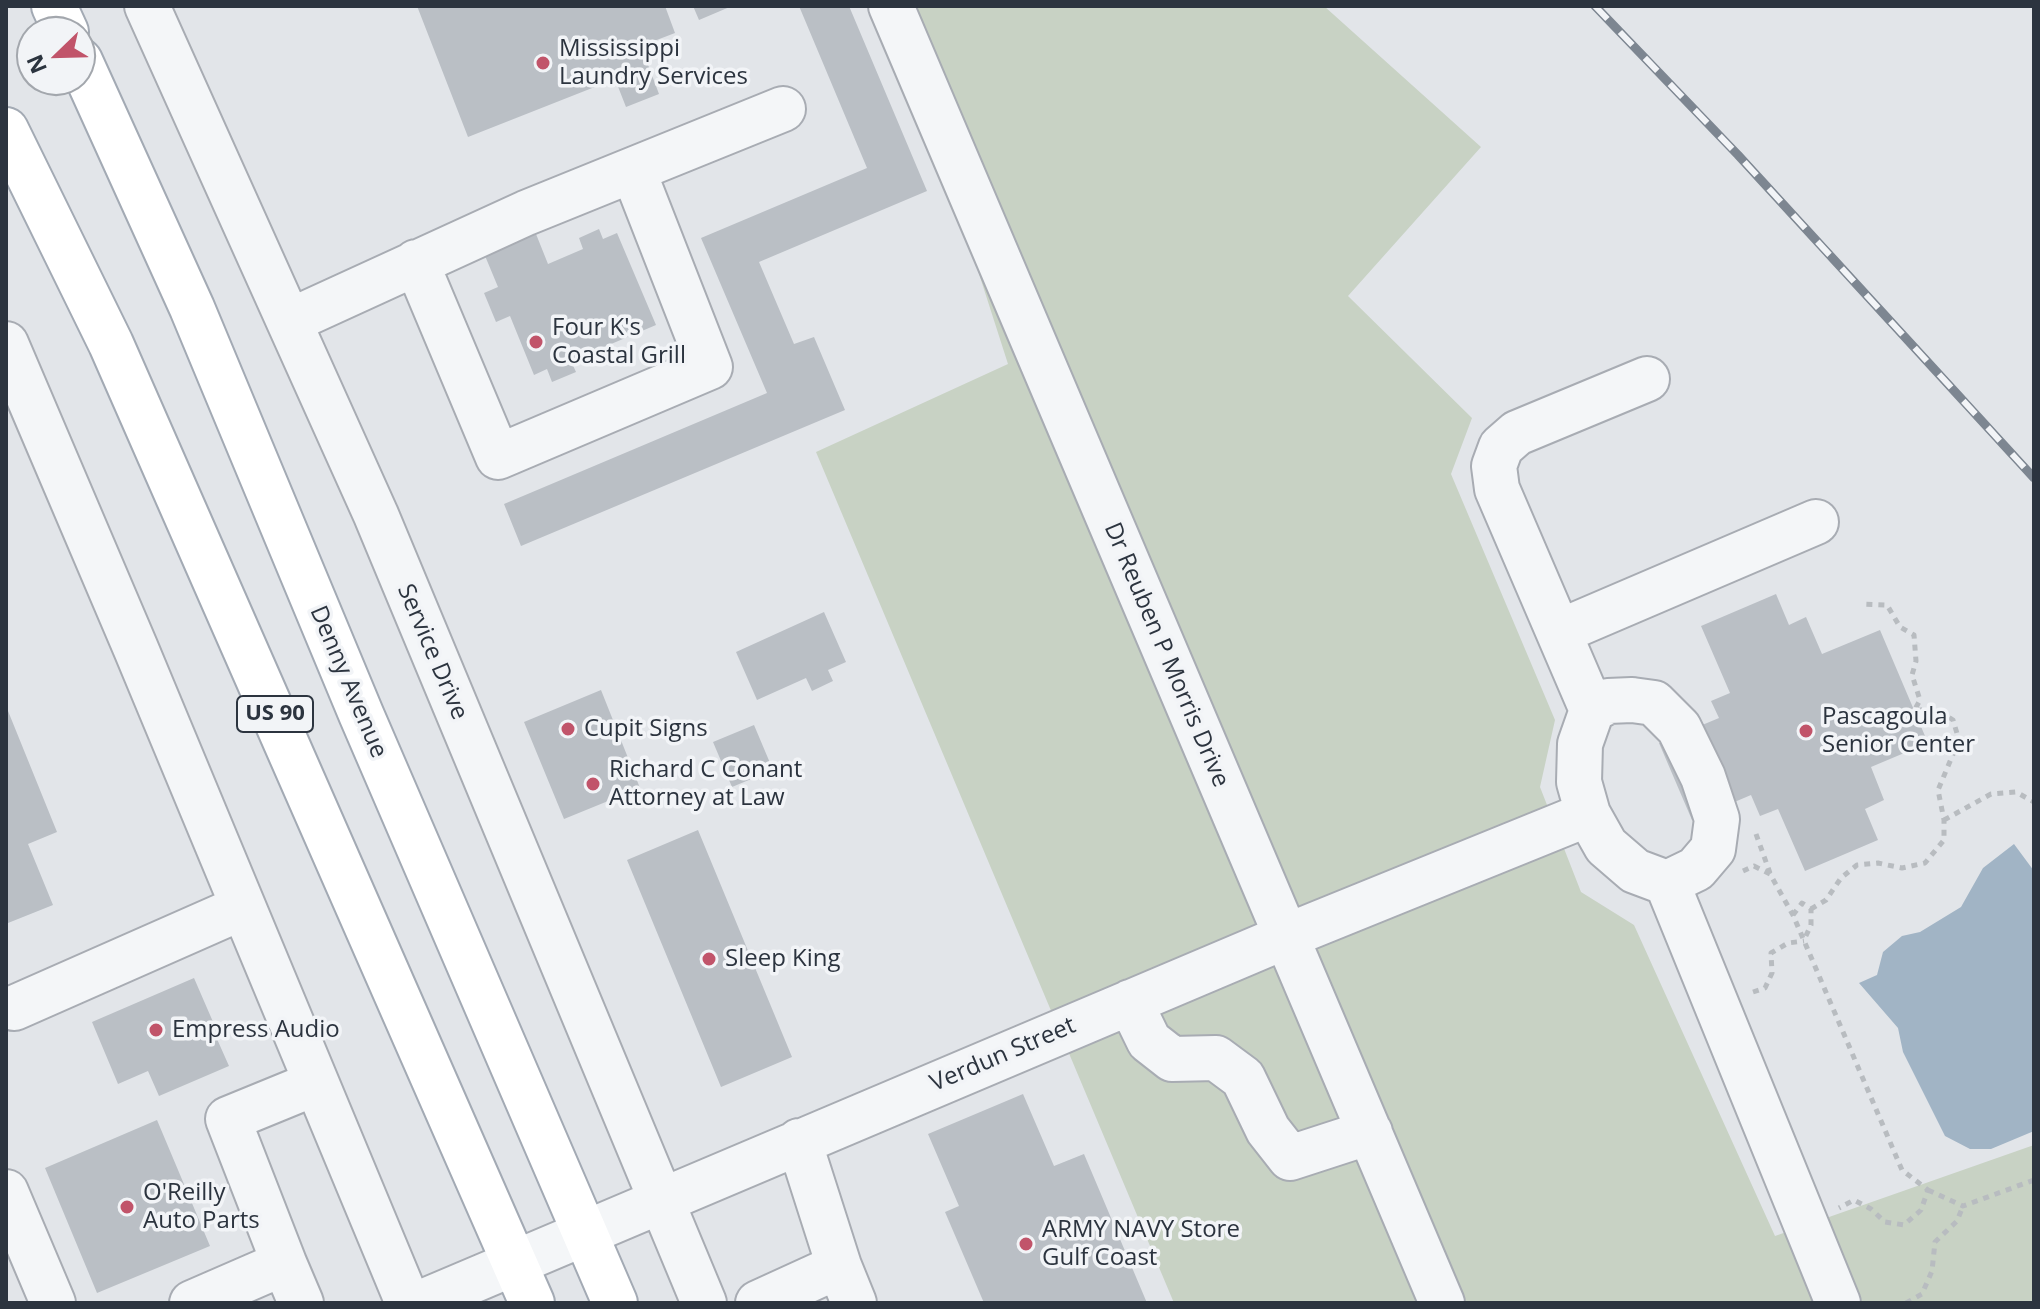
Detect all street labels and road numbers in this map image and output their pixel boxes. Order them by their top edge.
street label: Dr Reuben P Morris Drive [1097,518,1235,792]
street label: Service Drive [391,580,473,724]
street label: Denny Avenue [303,602,393,762]
road number: US 90 [237,696,313,732]
street label: Verdun Street [926,1011,1080,1099]

